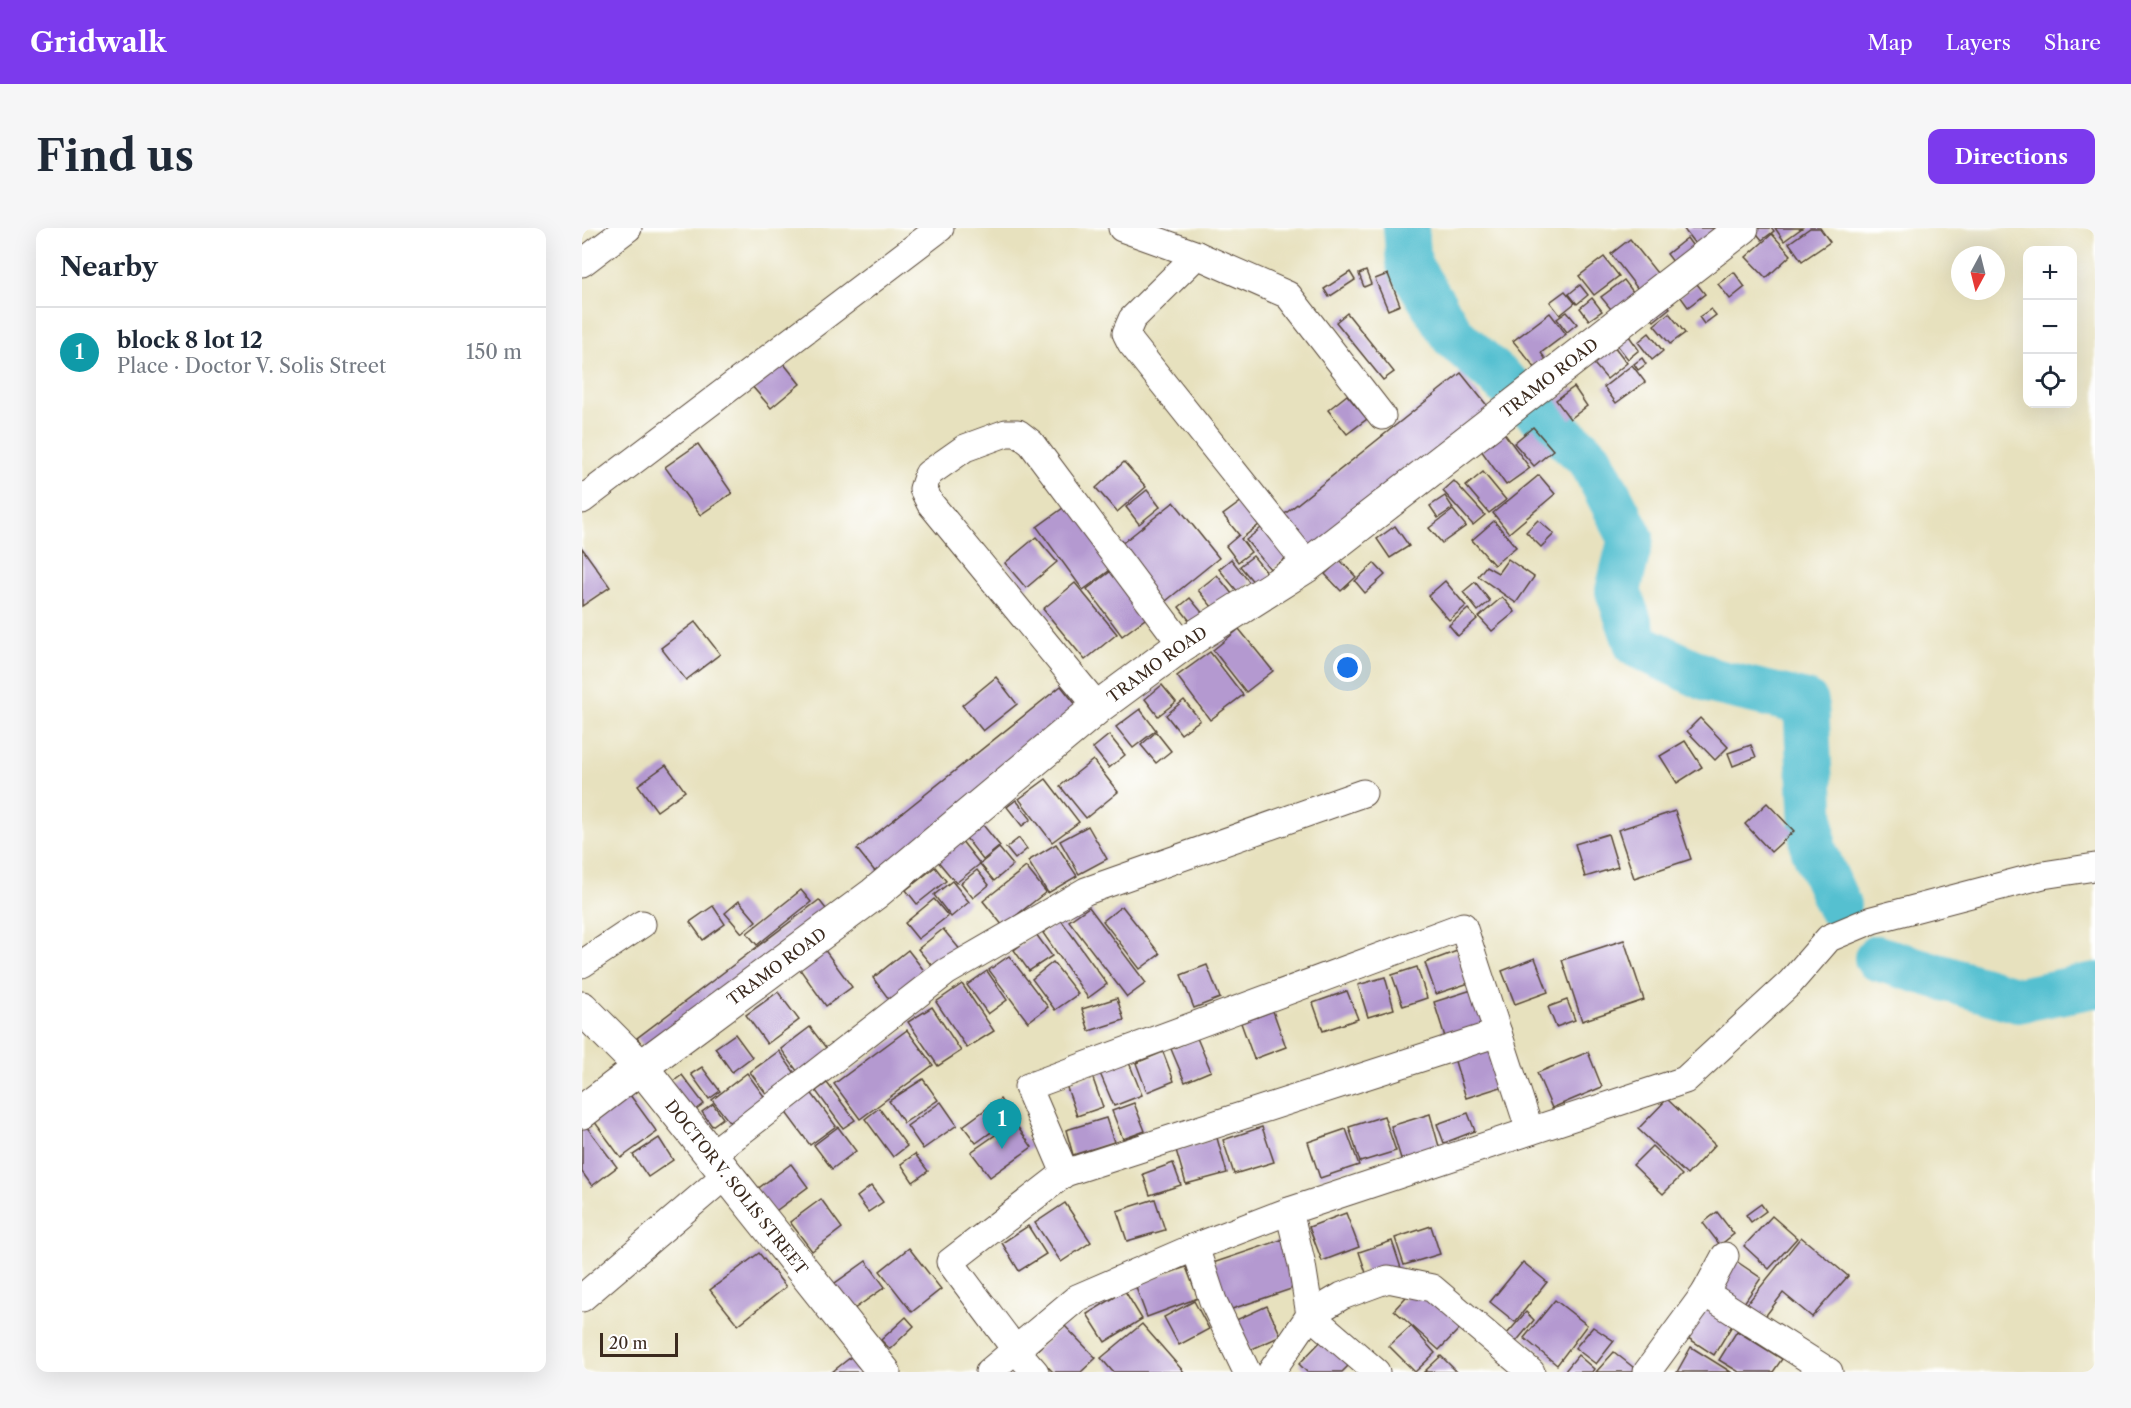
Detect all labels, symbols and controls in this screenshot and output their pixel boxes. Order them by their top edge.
text: Gridwalk [30,25,166,59]
text: Map [1868,30,1913,55]
text: Layers [1946,30,2011,55]
text: Share [2044,30,2101,55]
button: Directions [1928,129,2095,184]
text: Find us [36,130,194,182]
north arrow [1951,246,2005,300]
map controls [2023,246,2077,408]
button: + [2023,246,2077,300]
text: Nearby [60,251,158,283]
button: − [2023,300,2077,354]
text: block 8 lot 12 [117,327,263,354]
street label: TRAMO ROAD [1496,334,1602,422]
text: 1 [75,340,84,364]
text: 150 m [466,340,522,364]
text: Place · Doctor V. Solis Street [117,354,386,378]
button: locate [2023,354,2077,408]
street label: TRAMO ROAD [1103,622,1211,707]
your location [1333,653,1362,682]
street label: TRAMO ROAD [723,923,830,1010]
street label: DOCTOR V. SOLIS STREET [661,1096,812,1278]
pin: 1 [982,1100,1022,1149]
scale bar [600,1330,678,1358]
text: 20 m [609,1333,648,1353]

